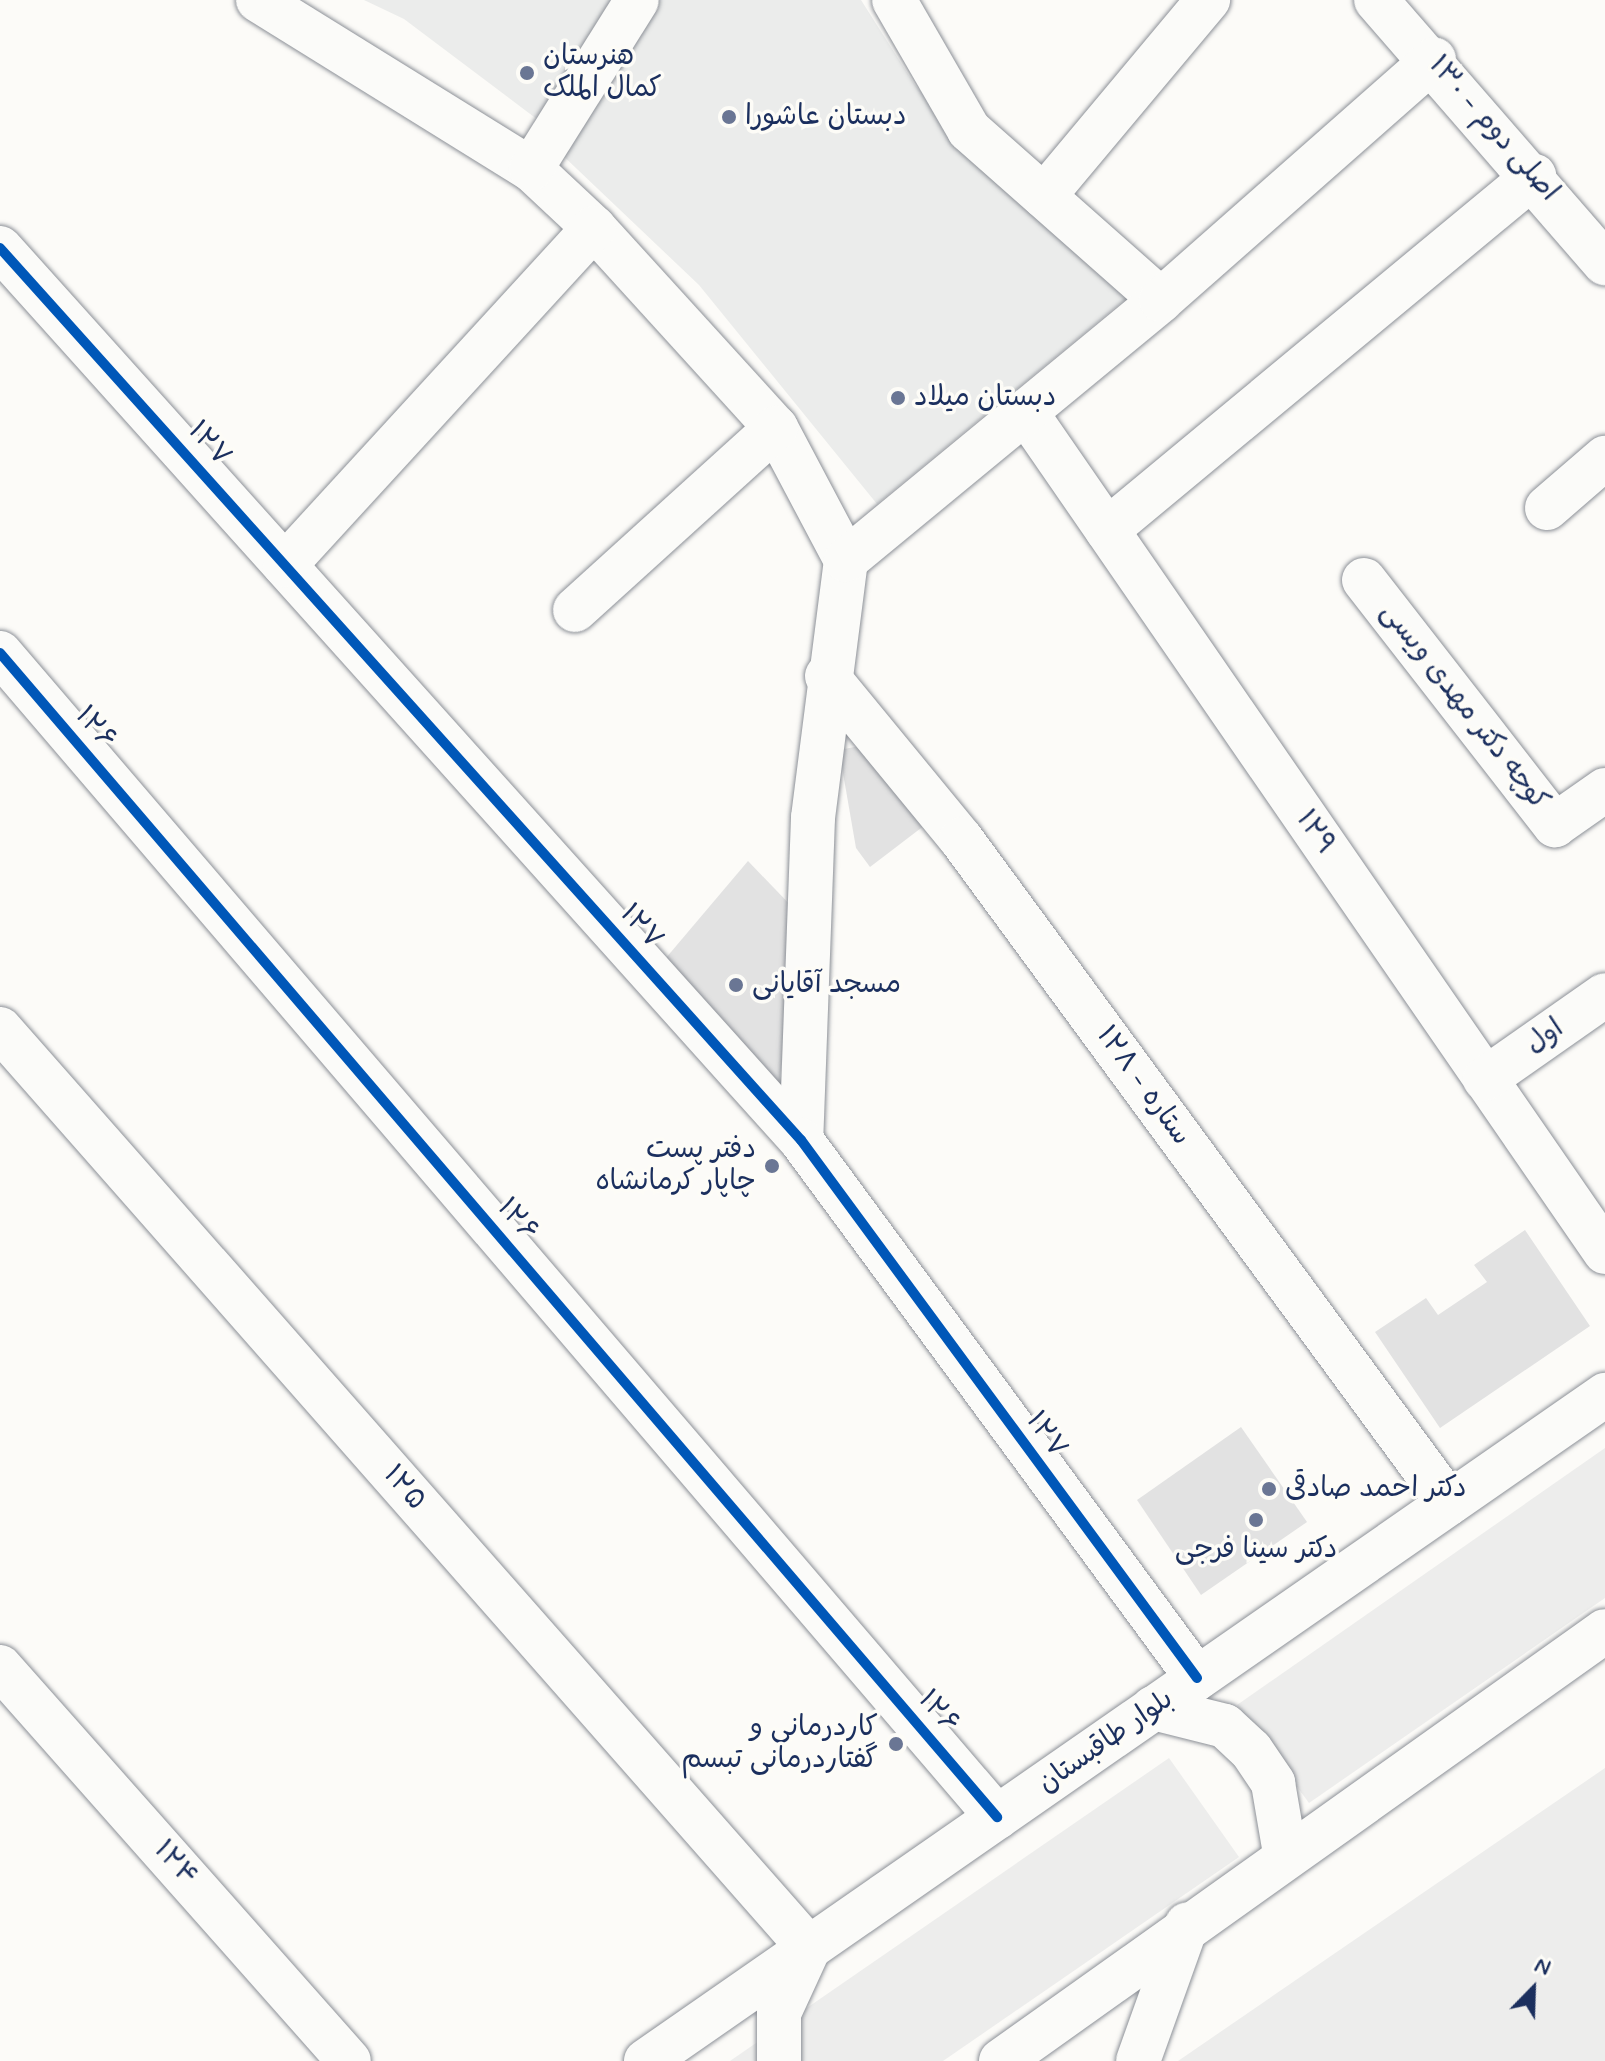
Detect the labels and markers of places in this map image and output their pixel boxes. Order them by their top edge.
place label: هنرستان کمال الملک [543,40,662,106]
marker: هنرستان کمال الملک [518,64,536,82]
place label: دبستان عاشورا [745,100,907,134]
marker: دبستان عاشورا [720,108,738,126]
place label: دبستان میلاد [914,381,1056,415]
marker: دبستان میلاد [889,389,907,407]
place label: مسجد آقایانی [752,968,901,1002]
marker: مسجد آقایانی [727,976,745,994]
place label: دفتر پست چاپار کرمانشاه [595,1133,756,1199]
marker: دفتر پست چاپار کرمانشاه [763,1157,781,1175]
place label: دکتر احمد صادقی [1285,1472,1467,1506]
marker: دکتر احمد صادقی [1260,1480,1278,1498]
marker: دکتر سینا فرجی [1247,1511,1265,1529]
place label: دکتر سینا فرجی [1175,1533,1337,1567]
place label: کاردرمانی و گفتاردرمانی تبسم [681,1711,878,1777]
marker: کاردرمانی و گفتاردرمانی تبسم [885,1733,907,1755]

